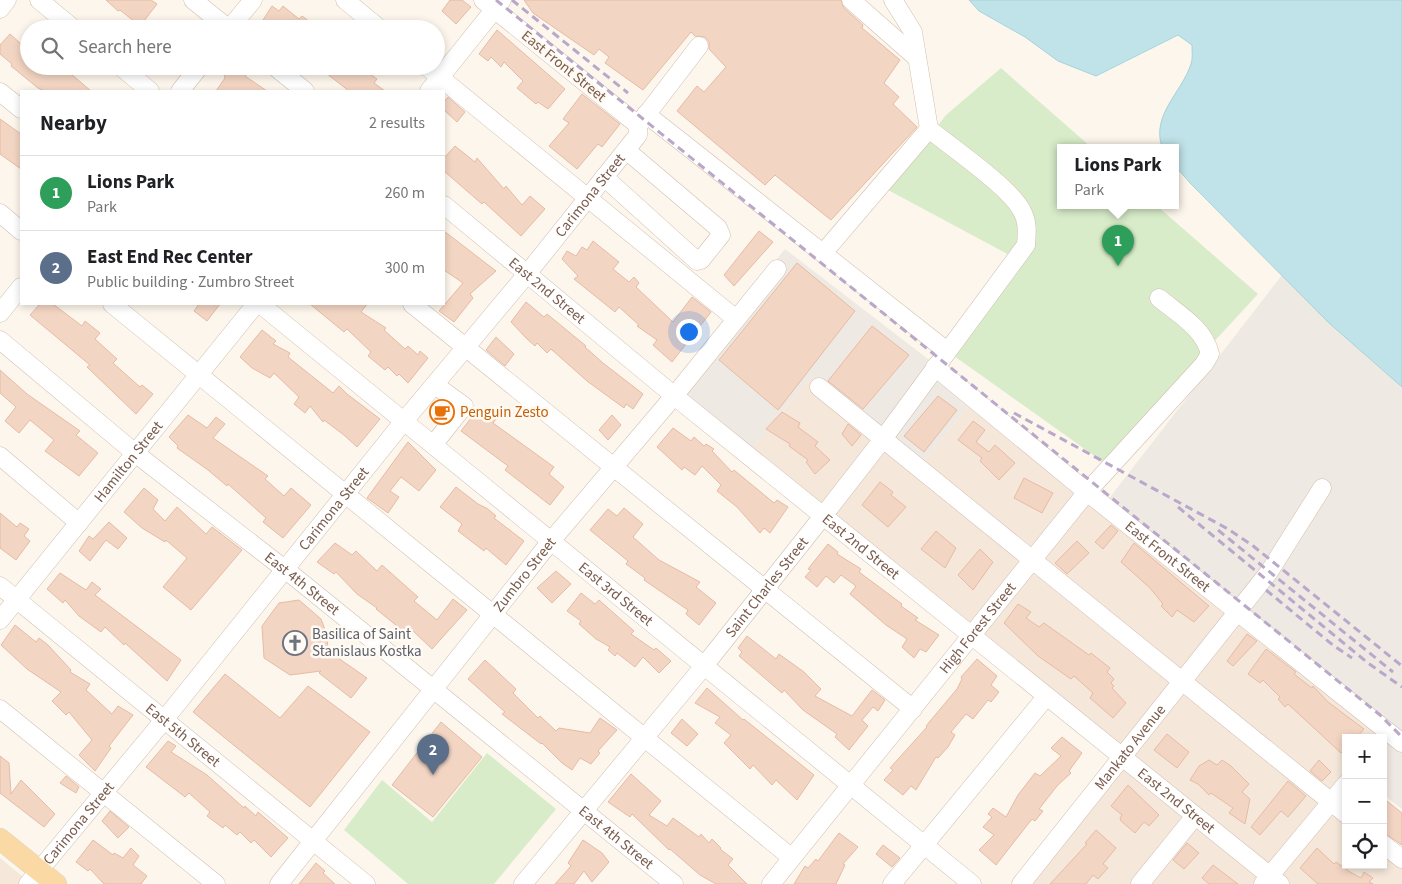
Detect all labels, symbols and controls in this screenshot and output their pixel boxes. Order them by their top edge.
search box [20,20,445,75]
street label: East Front Street [517,26,611,107]
icon: search [38,34,66,62]
text: Search here [78,34,172,61]
text: Nearby [40,108,107,138]
text: 2 results [369,112,425,134]
popup [1057,144,1179,209]
street label: Carimona Street [550,149,630,242]
text: Lions Park [1074,152,1162,179]
text: Lions Park [87,169,174,196]
text: Park [1074,179,1104,201]
text: 1 [52,182,60,204]
text: 260 m [385,182,425,204]
text: Park [87,196,117,218]
pin: 1 [1102,225,1134,266]
text: East End Rec Center [87,244,253,271]
street label: East 2nd Street [504,253,590,329]
text: 2 [52,257,60,279]
text: 300 m [385,257,425,279]
text: Public building · Zumbro Street [87,271,294,293]
your location [676,319,702,345]
cafe icon: Penguin Zesto [429,399,455,425]
place label: Penguin Zesto [460,402,549,423]
street label: Hamilton Street [89,417,168,507]
street label: Carimona Street [294,463,374,555]
street label: East 2nd Street [817,509,904,585]
street label: East Front Street [1120,516,1215,597]
street label: Zumbro Street [488,533,561,617]
street label: Saint Charles Street [720,533,814,642]
street label: East 4th Street [260,547,344,620]
street label: East 3rd Street [574,557,657,631]
street label: High Forest Street [935,578,1021,678]
place label: Basilica of Saint Stanislaus Kostka [312,624,422,662]
church icon: Basilica of Saint Stanislaus Kostka [282,630,308,656]
street label: East 5th Street [141,699,225,772]
street label: Mankato Avenue [1090,700,1171,794]
pin: 2 [417,734,449,775]
map controls [1342,734,1387,869]
button: + [1342,734,1387,779]
street label: East 2nd Street [1133,763,1219,839]
street label: Carimona Street [38,778,119,869]
button: − [1342,779,1387,824]
street label: East 4th Street [574,801,658,874]
button: locate [1342,824,1387,869]

